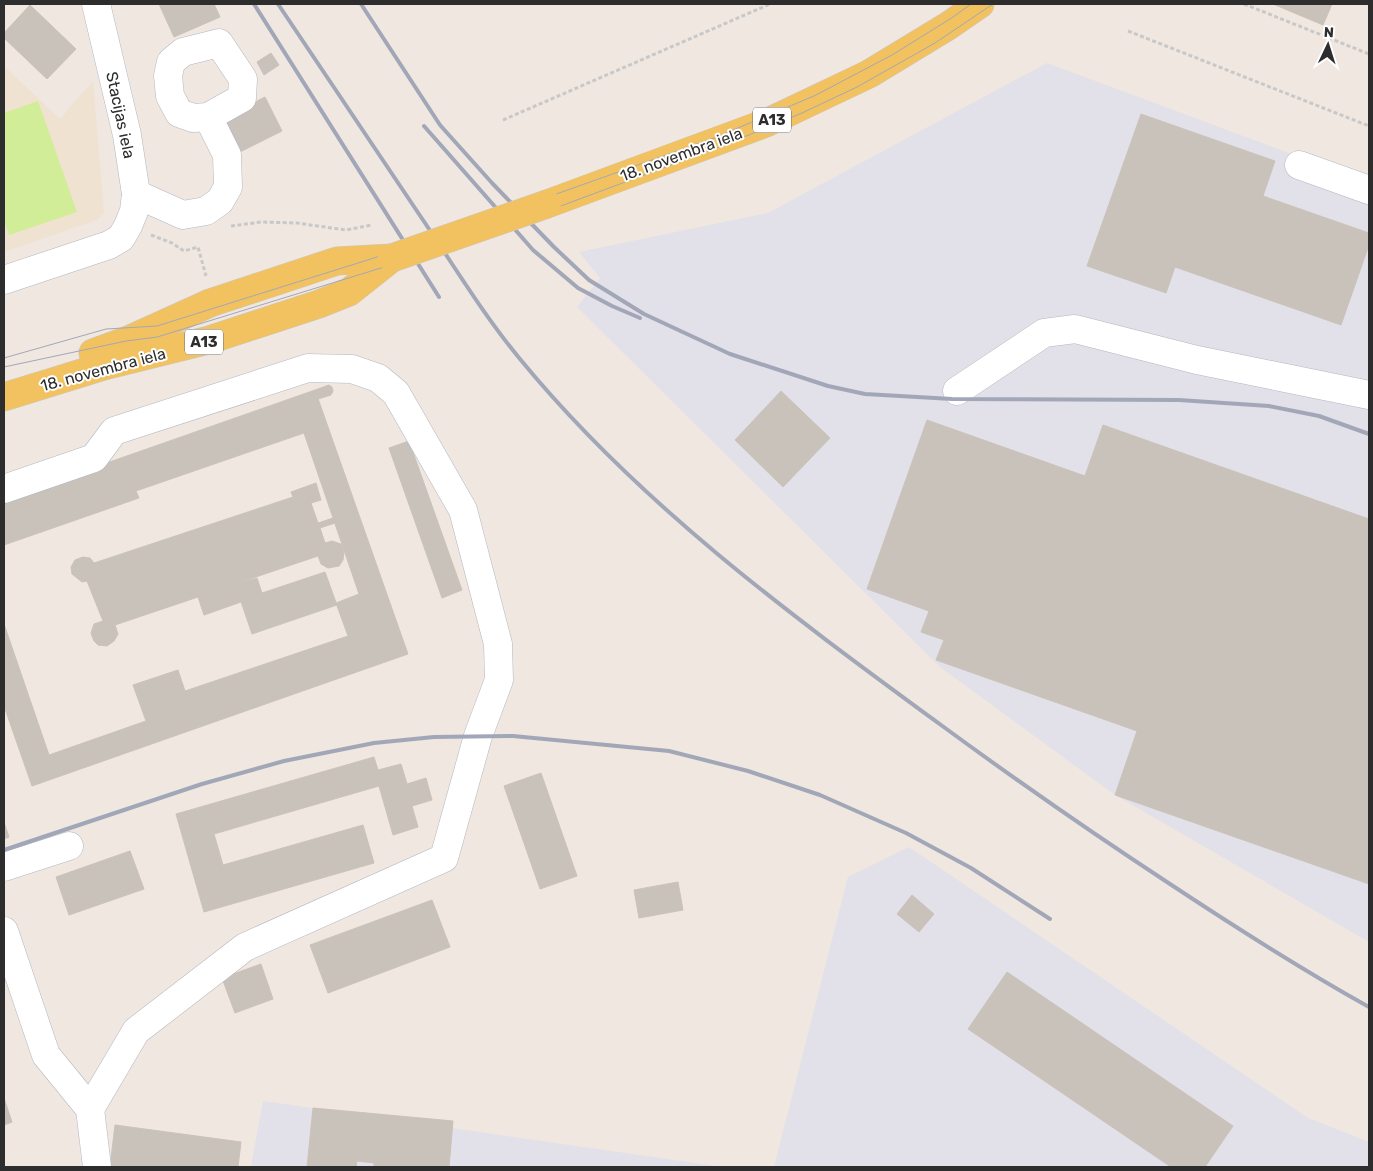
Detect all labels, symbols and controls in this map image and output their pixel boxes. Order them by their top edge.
north arrow [1303,20,1353,70]
text: N [1323,24,1334,41]
street label: Stacijas iela [102,70,139,160]
road number: A13 [753,108,791,132]
street label: 18. novembra iela [617,123,745,185]
road number: A13 [185,330,223,354]
street label: 18. novembra iela [38,344,168,395]

